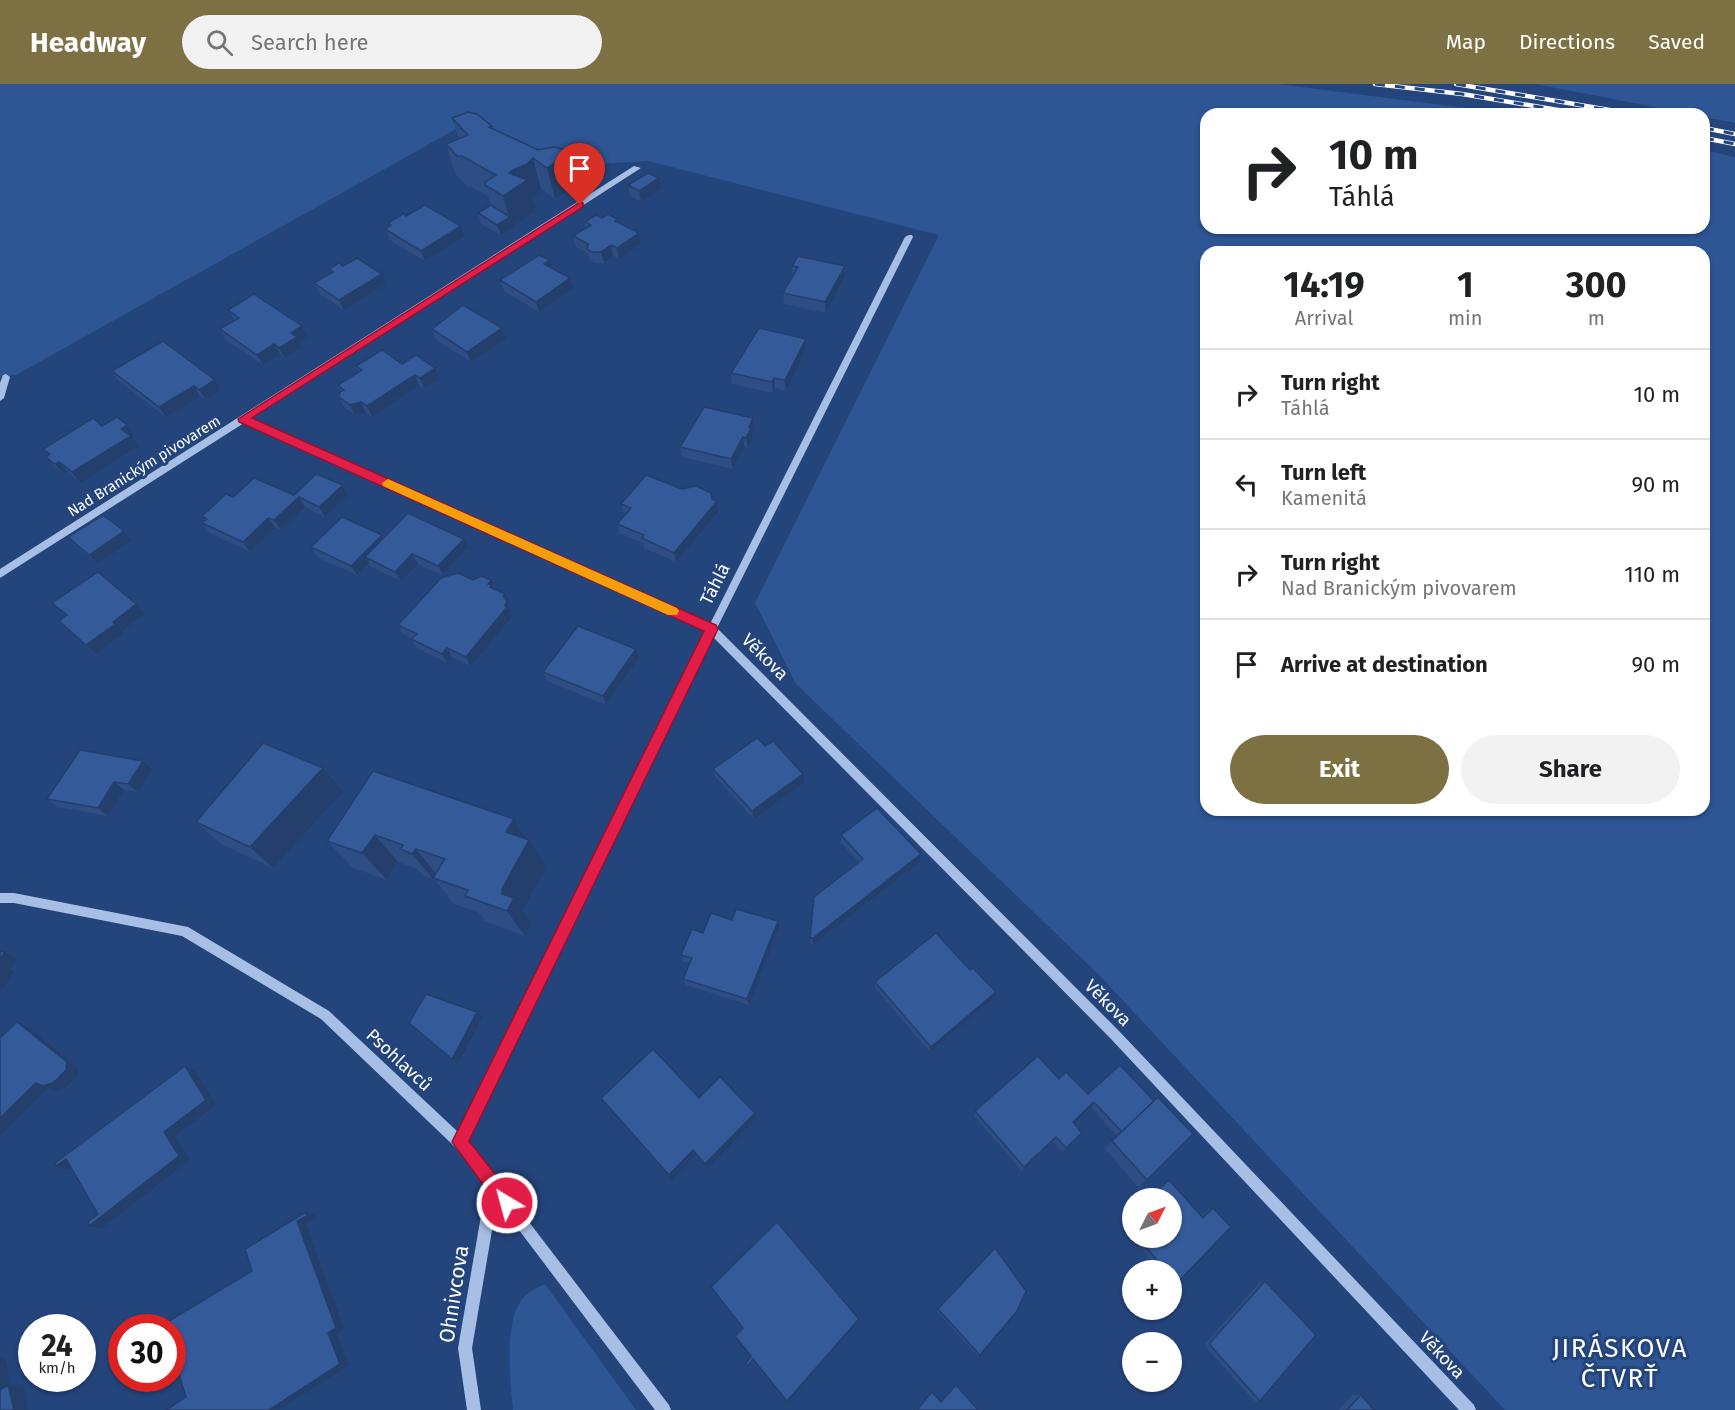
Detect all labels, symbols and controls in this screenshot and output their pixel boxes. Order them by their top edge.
search box [182,15,602,69]
text: Headway [30,26,146,59]
icon: search [203,26,236,59]
text: Search here [251,29,369,56]
text: Map [1446,29,1486,55]
text: Directions [1519,29,1615,55]
text: Saved [1648,29,1705,55]
text: 10 m [1329,130,1419,180]
icon: right [1230,132,1308,210]
pin [554,143,605,205]
icon: arrive [563,152,596,185]
text: Táhlá [1329,181,1395,213]
text: 14:19 [1283,263,1365,307]
text: 1 [1457,263,1474,307]
text: 300 [1566,263,1627,307]
text: Arrival [1295,306,1353,330]
text: min [1448,306,1482,330]
text: m [1588,306,1605,330]
text: Turn right [1281,369,1380,396]
icon: right [1230,378,1263,411]
text: 10 m [1634,381,1680,408]
text: Táhlá [1281,396,1330,420]
street label: Nad Branickým pivovarem [64,412,224,520]
text: Turn left [1281,459,1366,486]
icon: left [1230,468,1263,501]
text: 90 m [1631,471,1680,498]
text: Kamenitá [1281,486,1367,510]
text: Turn right [1281,549,1380,576]
icon: right [1230,558,1263,591]
street label: Táhlá [695,560,735,608]
text: 110 m [1624,561,1680,588]
text: Nad Branickým pivovarem [1281,576,1517,600]
street label: Věkova [737,629,793,685]
icon: arrive [1230,648,1263,681]
text: Arrive at destination [1281,651,1488,678]
text: 90 m [1631,651,1680,678]
button: Exit [1230,735,1449,804]
button: Share [1461,735,1680,804]
street label: Věkova [1080,975,1136,1031]
street label: Psohlavců [362,1024,436,1096]
position arrow [475,1171,539,1235]
north arrow [1122,1188,1182,1248]
map controls [1122,1188,1182,1392]
street label: Ohnivcova [433,1243,475,1345]
button: + [1122,1260,1182,1320]
speed limit sign: 30 [108,1314,186,1392]
street label: Věkova [1414,1327,1470,1383]
text: 24 [41,1328,73,1364]
button: − [1122,1332,1182,1392]
district label: JIRÁSKOVA ČTVRŤ [1552,1333,1688,1394]
text: km/h [38,1359,76,1377]

